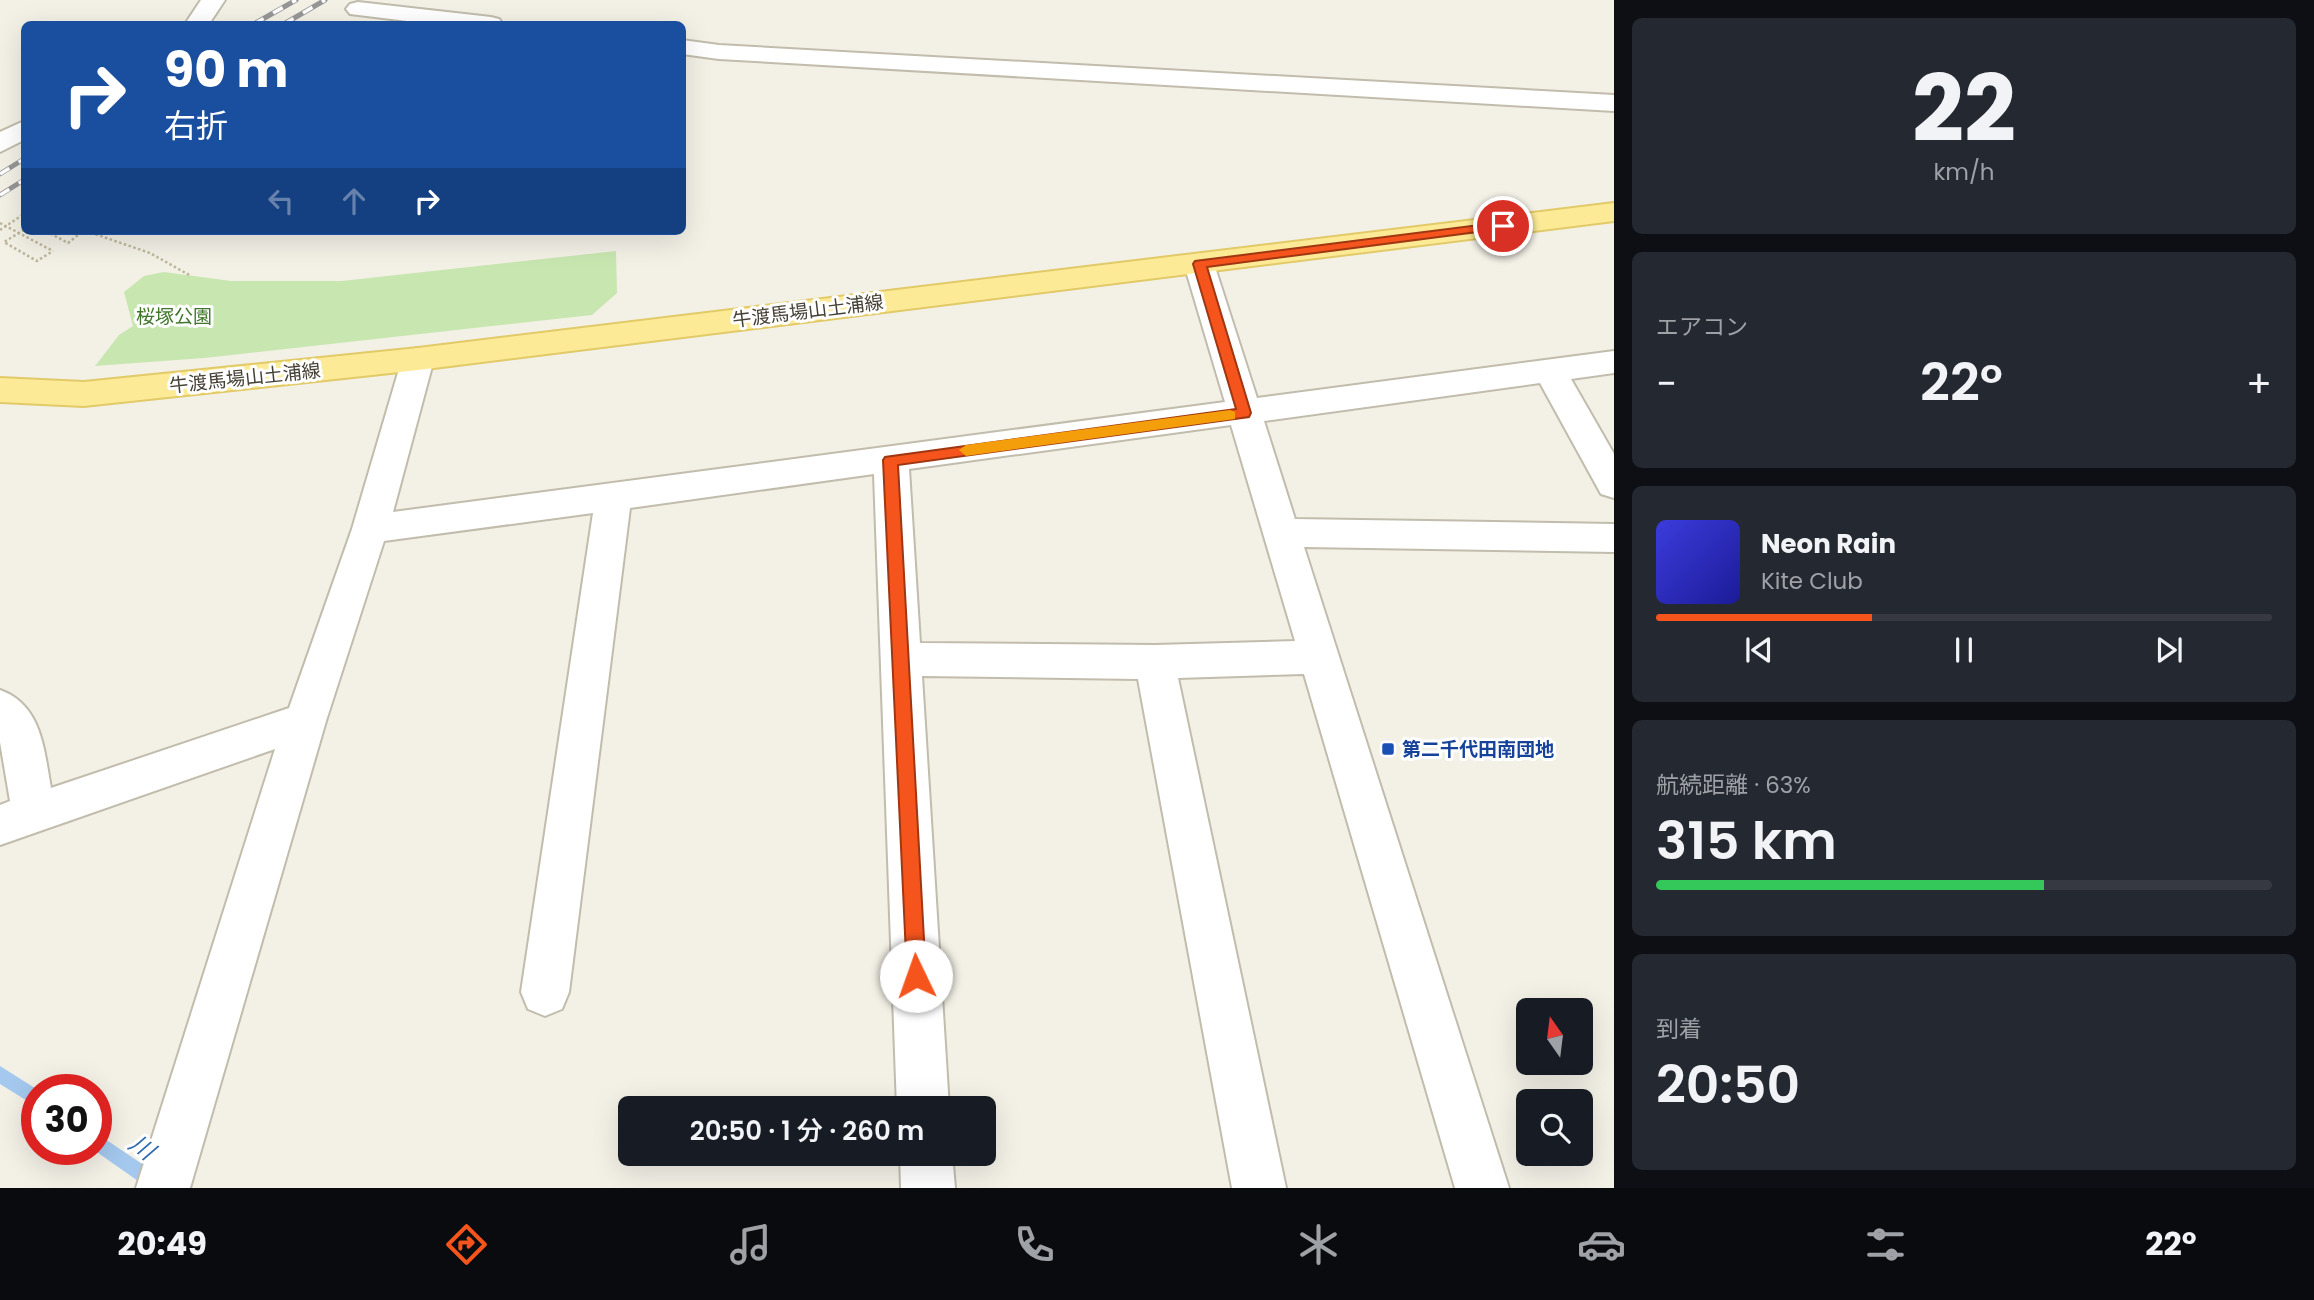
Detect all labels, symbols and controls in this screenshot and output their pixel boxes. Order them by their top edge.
text: 90 m [164,36,288,104]
text: 22 [1912,45,2016,173]
icon: right [49,49,140,140]
text: 右折 [164,103,228,148]
text: km/h [1933,156,1995,188]
icon: left [262,182,300,220]
icon: ahead [335,182,373,220]
icon: right [408,182,446,220]
pin [1473,196,1533,256]
icon: arrive [1484,207,1522,245]
street label: 牛渡馬場山土浦線 [731,288,885,334]
park label: 桜塚公園 [136,303,212,330]
text: エアコン [1656,311,1748,343]
text: 22° [1920,346,2003,419]
street label: 牛渡馬場山土浦線 [168,357,322,399]
text: − [1656,357,1677,410]
text: + [2246,357,2272,410]
text: Neon Rain [1761,526,1896,562]
text: Kite Club [1761,565,1863,597]
icon: previous [1740,631,1778,669]
icon: pause [1945,631,1983,669]
icon: next [2150,631,2188,669]
place label: 第二千代田南団地 [1402,736,1554,763]
marker: 第二千代田南団地 [1380,741,1396,757]
text: 航続距離 · 63% [1656,769,1811,801]
text: 315 km [1656,804,1837,877]
position arrow [879,939,953,1013]
north arrow [1516,998,1592,1074]
map controls [1516,998,1593,1166]
text: 到着 [1656,1013,1702,1045]
text: 20:50 [1656,1048,1800,1121]
speed limit sign: 30 [21,1074,112,1165]
button: search [1516,1089,1593,1166]
text: 20:50 · 1 分 · 260 m [690,1113,924,1149]
water label: 川 [123,1127,164,1169]
icon: directions [442,1220,491,1269]
icon: music [726,1220,775,1269]
icon: phone [1010,1220,1059,1269]
icon: climate [1294,1220,1343,1269]
icon: car [1577,1220,1626,1269]
icon: filters [1861,1220,1910,1269]
text: 20:49 [117,1221,207,1266]
text: 22° [2145,1221,2197,1266]

